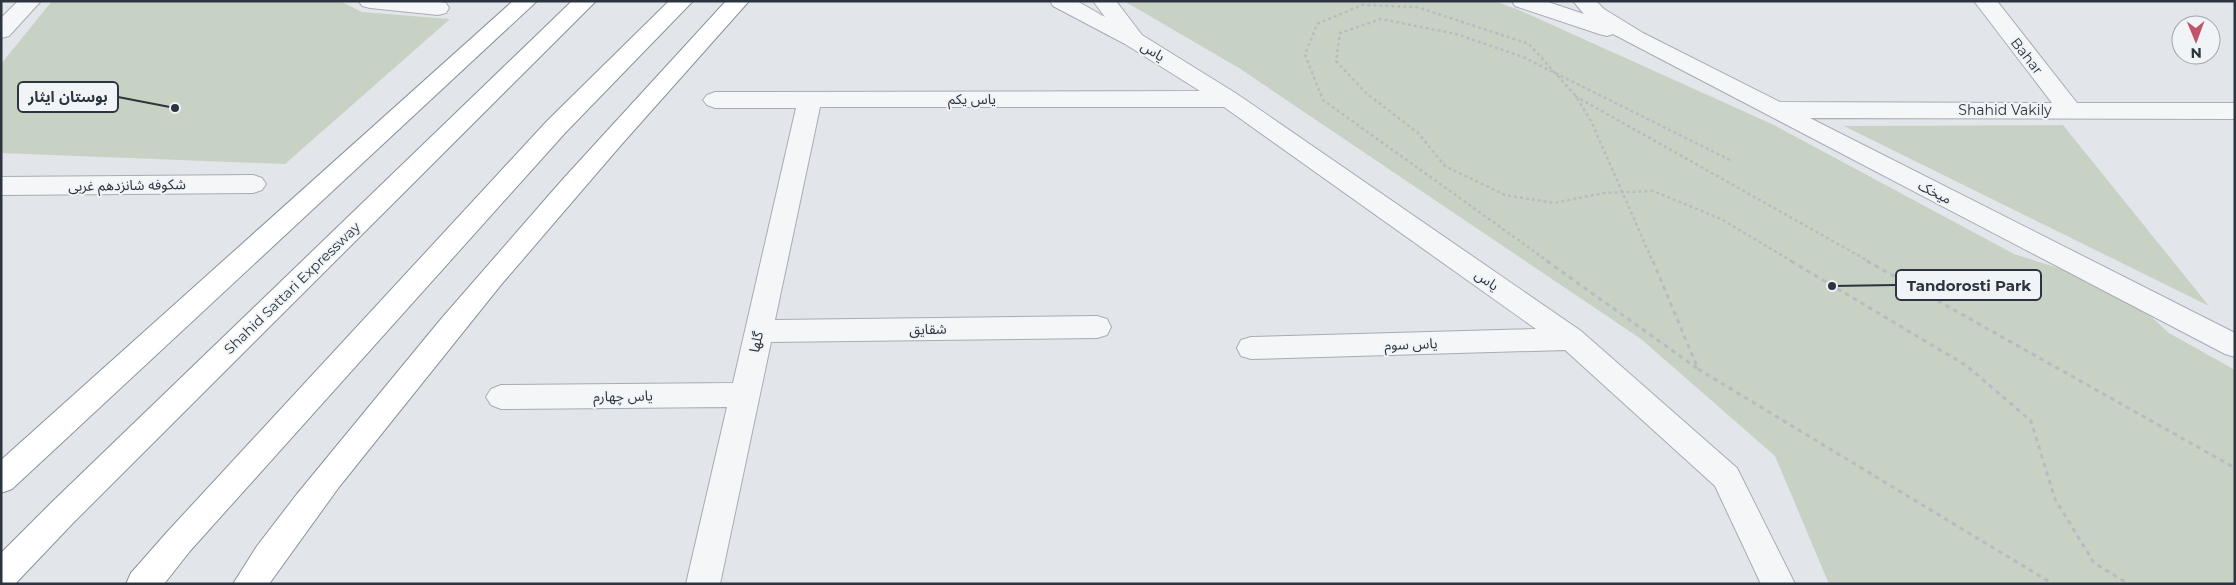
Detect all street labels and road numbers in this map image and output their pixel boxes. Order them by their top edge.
street label: Bahar [2007,34,2047,78]
street label: یاس [1138,37,1168,65]
street label: یاس یکم [948,90,996,110]
street label: Shahid Vakily [1958,101,2052,119]
street label: شکوفه شانزدهم غربی [68,175,186,197]
street label: میخک [1915,176,1955,208]
street label: Shahid Sattari Expressway [220,218,364,358]
street label: یاس [1472,265,1502,295]
street label: شقایق [909,320,947,339]
street label: گلها [745,330,767,354]
street label: یاس سوم [1384,334,1438,356]
street label: یاس چهارم [593,386,653,408]

